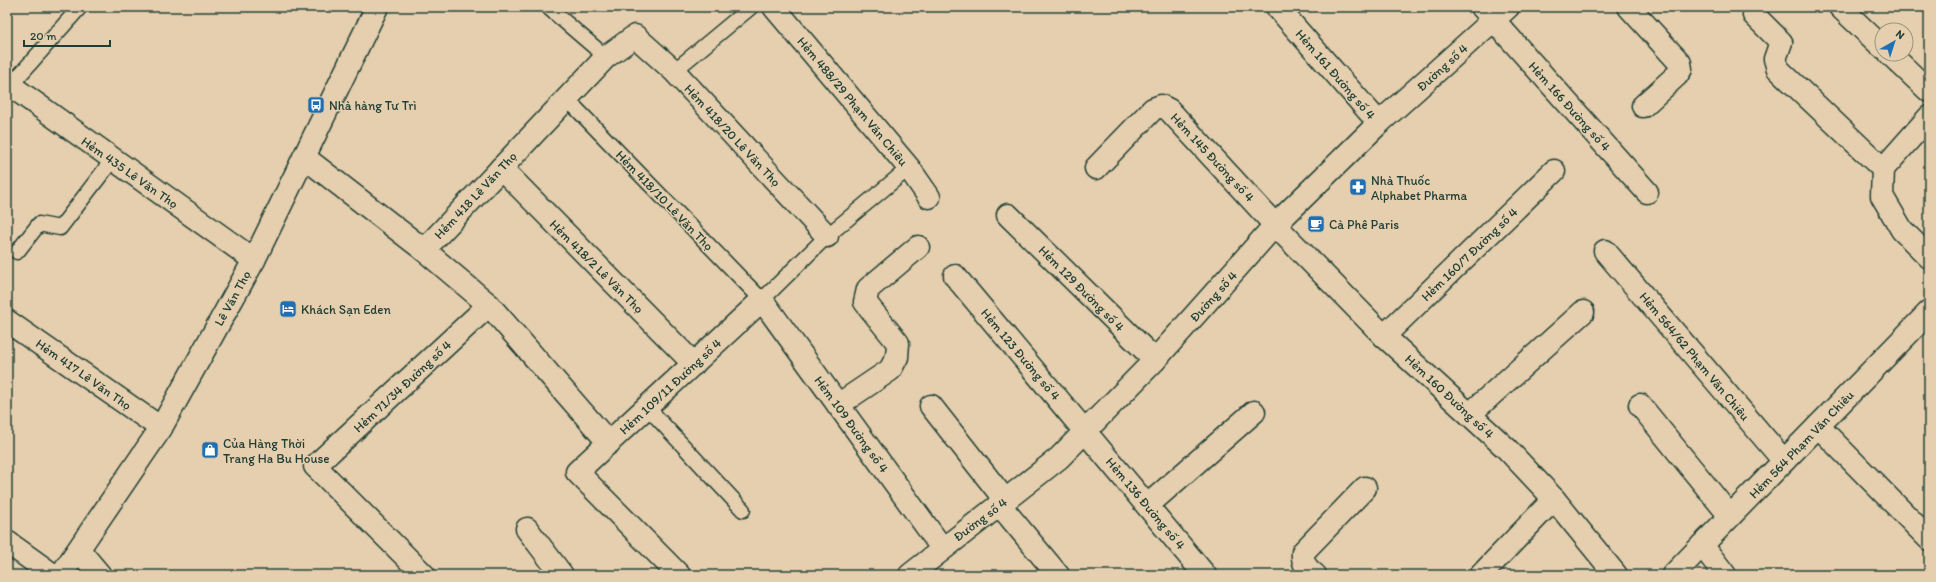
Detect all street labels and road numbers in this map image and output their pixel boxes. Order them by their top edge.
street label: Hẻm 161 Đường số 4 [1292,26,1379,122]
street label: Hẻm 488/29 Phạm Văn Chiêu [794,34,911,169]
street label: Đường số 4 [1414,41,1471,94]
street label: Hẻm 166 Đường số 4 [1526,59,1614,154]
street label: Hẻm 418/20 Lê Văn Thọ [681,81,784,190]
street label: Hẻm 145 Đường số 4 [1168,110,1258,205]
street label: Hẻm 435 Lê Văn Thọ [78,133,181,212]
street label: Hẻm 418/10 Lê Văn Thọ [613,147,717,254]
street label: Hẻm 418 Lê Văn Thọ [431,148,520,242]
street label: Hẻm 160/7 Đường số 4 [1418,204,1521,304]
street label: Hẻm 418/2 Lê Văn Thọ [547,216,647,317]
street label: Hẻm 129 Đường số 4 [1036,242,1128,334]
street label: Lê Văn Thọ [211,268,254,329]
street label: Đường số 4 [1187,268,1240,325]
street label: Hẻm 564/62 Phạm Văn Chiêu [1636,289,1753,424]
street label: Hẻm 123 Đường số 4 [978,305,1064,403]
street label: Hẻm 109/11 Đường số 4 [616,335,724,437]
street label: Hẻm 417 Lê Văn Thọ [33,336,135,413]
street label: Hẻm 71/34 Đường số 4 [350,337,454,436]
street label: Hẻm 160 Đường số 4 [1402,351,1497,442]
street label: Hẻm 109 Đường số 4 [811,373,892,476]
street label: Hẻm 564 Phạm Văn Chiêu [1746,387,1857,501]
street label: Hẻm 136 Đường số 4 [1103,454,1189,552]
street label: Đường số 4 [951,494,1010,544]

